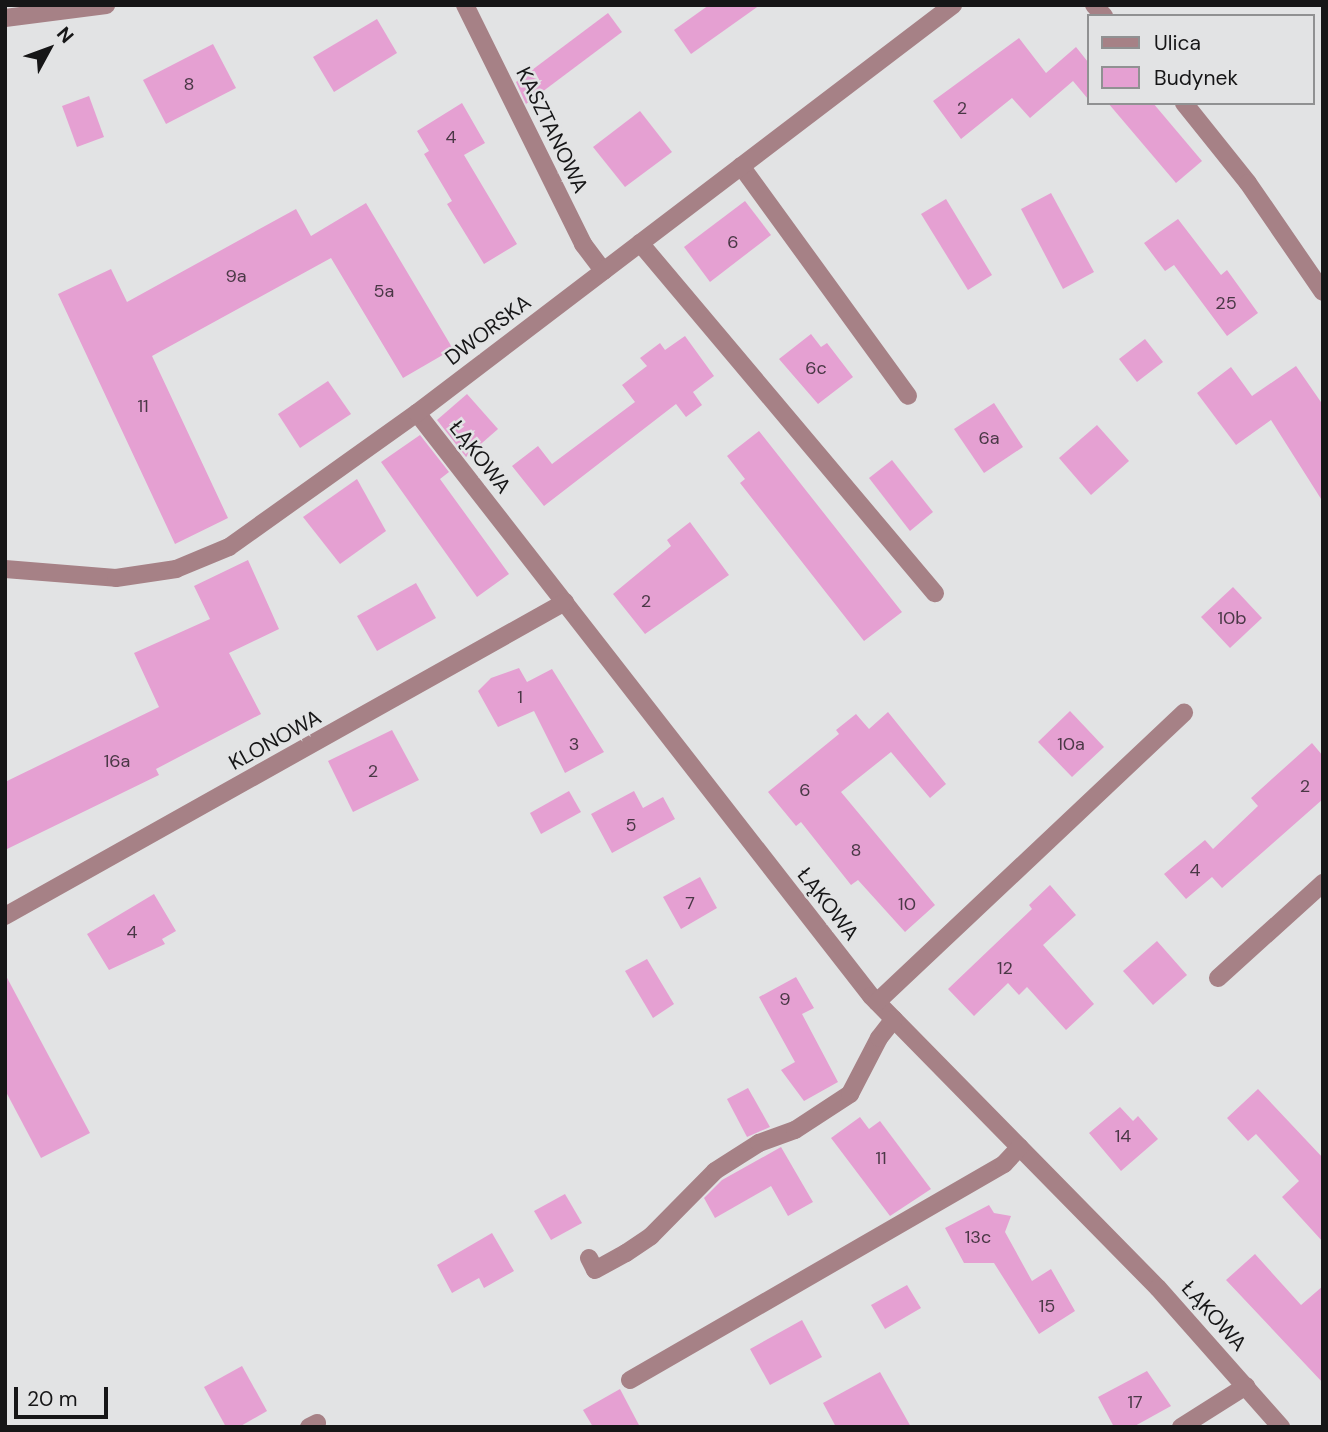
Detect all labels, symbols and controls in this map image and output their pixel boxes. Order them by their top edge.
north arrow [14,14,84,84]
legend [1086,14,1314,105]
text: N [51,21,79,48]
text: Ulica [1154,29,1201,57]
street label: KASZTANOWA [511,63,593,197]
text: Budynek [1154,64,1238,92]
house number: 8 [184,73,194,95]
house number: 2 [957,97,967,119]
house number: 4 [446,126,456,148]
house number: 6 [727,231,739,253]
house number: 9a [225,265,247,287]
house number: 5a [374,280,394,302]
street label: DWORSKA [440,290,536,370]
house number: 25 [1215,292,1237,314]
house number: 6c [805,357,827,379]
house number: 11 [137,395,149,417]
street label: ŁĄKOWA [444,416,516,498]
house number: 6a [978,427,1000,449]
house number: 2 [641,590,651,612]
house number: 10b [1217,607,1247,629]
house number: 1 [517,686,523,708]
street label: KLONOWA [225,704,325,776]
house number: 3 [569,733,579,755]
house number: 10a [1057,733,1085,755]
house number: 16a [104,750,130,772]
house number: 2 [368,760,378,782]
house number: 2 [1300,775,1310,797]
house number: 6 [799,779,811,801]
house number: 5 [626,814,636,836]
house number: 8 [851,839,861,861]
house number: 4 [1190,859,1200,881]
street label: ŁĄKOWA [792,863,864,945]
house number: 7 [685,892,695,914]
house number: 10 [898,893,916,915]
house number: 4 [127,921,137,943]
house number: 12 [997,957,1013,979]
house number: 9 [779,988,791,1010]
house number: 14 [1115,1125,1131,1147]
house number: 11 [875,1147,887,1169]
house number: 13c [965,1226,991,1248]
street label: ŁĄKOWA [1176,1276,1252,1356]
house number: 15 [1039,1295,1055,1317]
scale bar [18,1372,112,1416]
text: 20 m [27,1385,78,1413]
house number: 17 [1127,1391,1143,1413]

